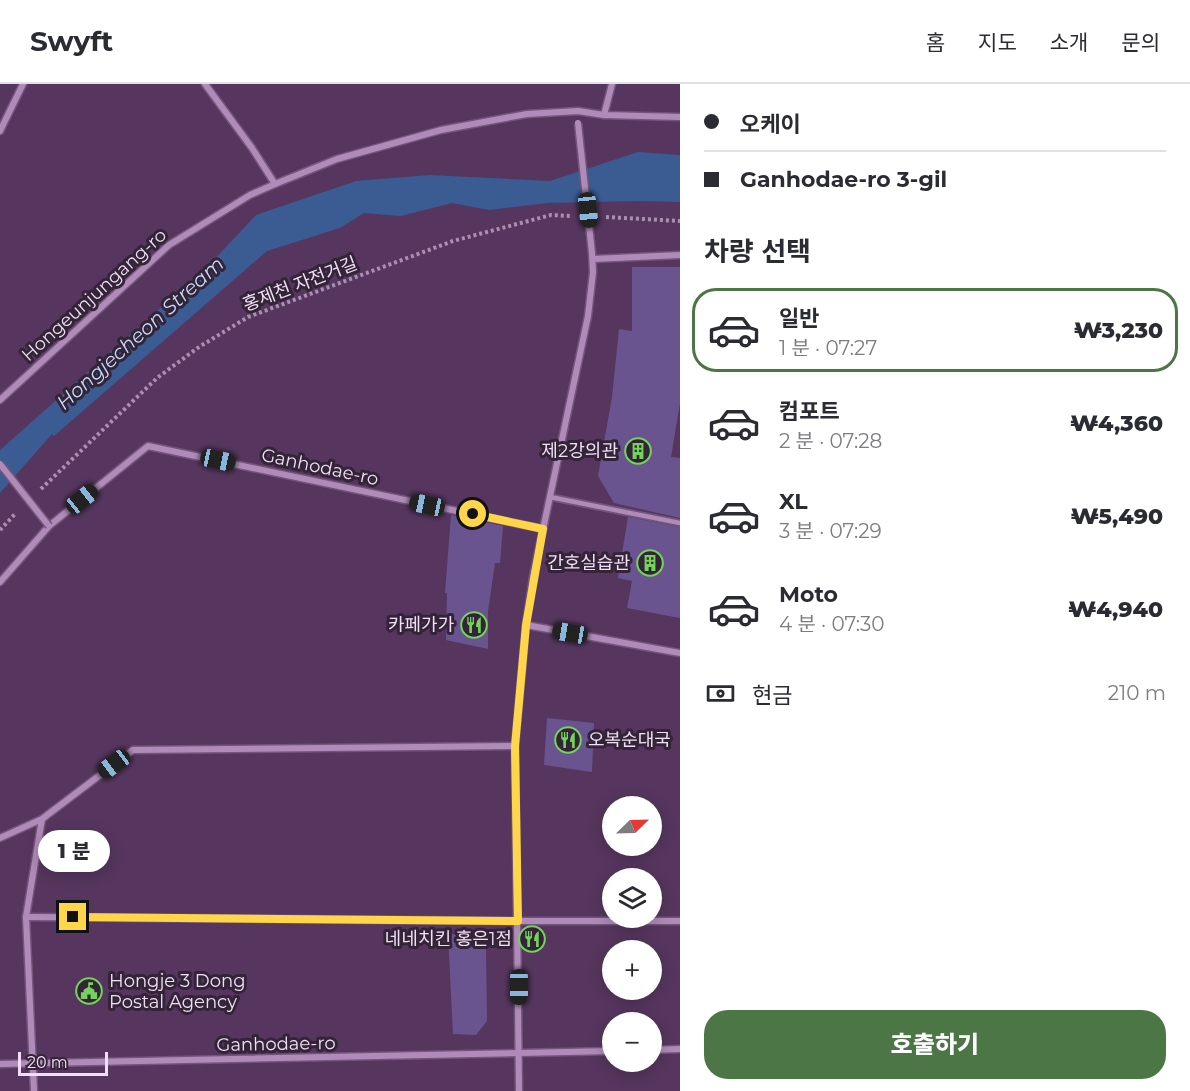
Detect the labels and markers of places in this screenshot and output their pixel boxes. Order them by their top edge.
building icon: 제2강의관 [623,436,653,466]
place label: 제2강의관 [542,440,618,462]
building icon: 간호실습관 [635,548,665,578]
place label: 간호실습관 [547,552,630,574]
restaurant icon: 카페가가 [459,610,489,640]
place label: 카페가가 [388,614,454,636]
restaurant icon: 오복순대국 [553,725,583,755]
place label: 오복순대국 [588,729,671,751]
restaurant icon: 네네치킨 홍은1점 [517,924,547,954]
place label: 네네치킨 홍은1점 [385,928,512,950]
place label: Hongje 3 Dong Postal Agency [109,970,245,1013]
public building icon: Hongje 3 Dong Postal Agency [74,976,104,1006]

